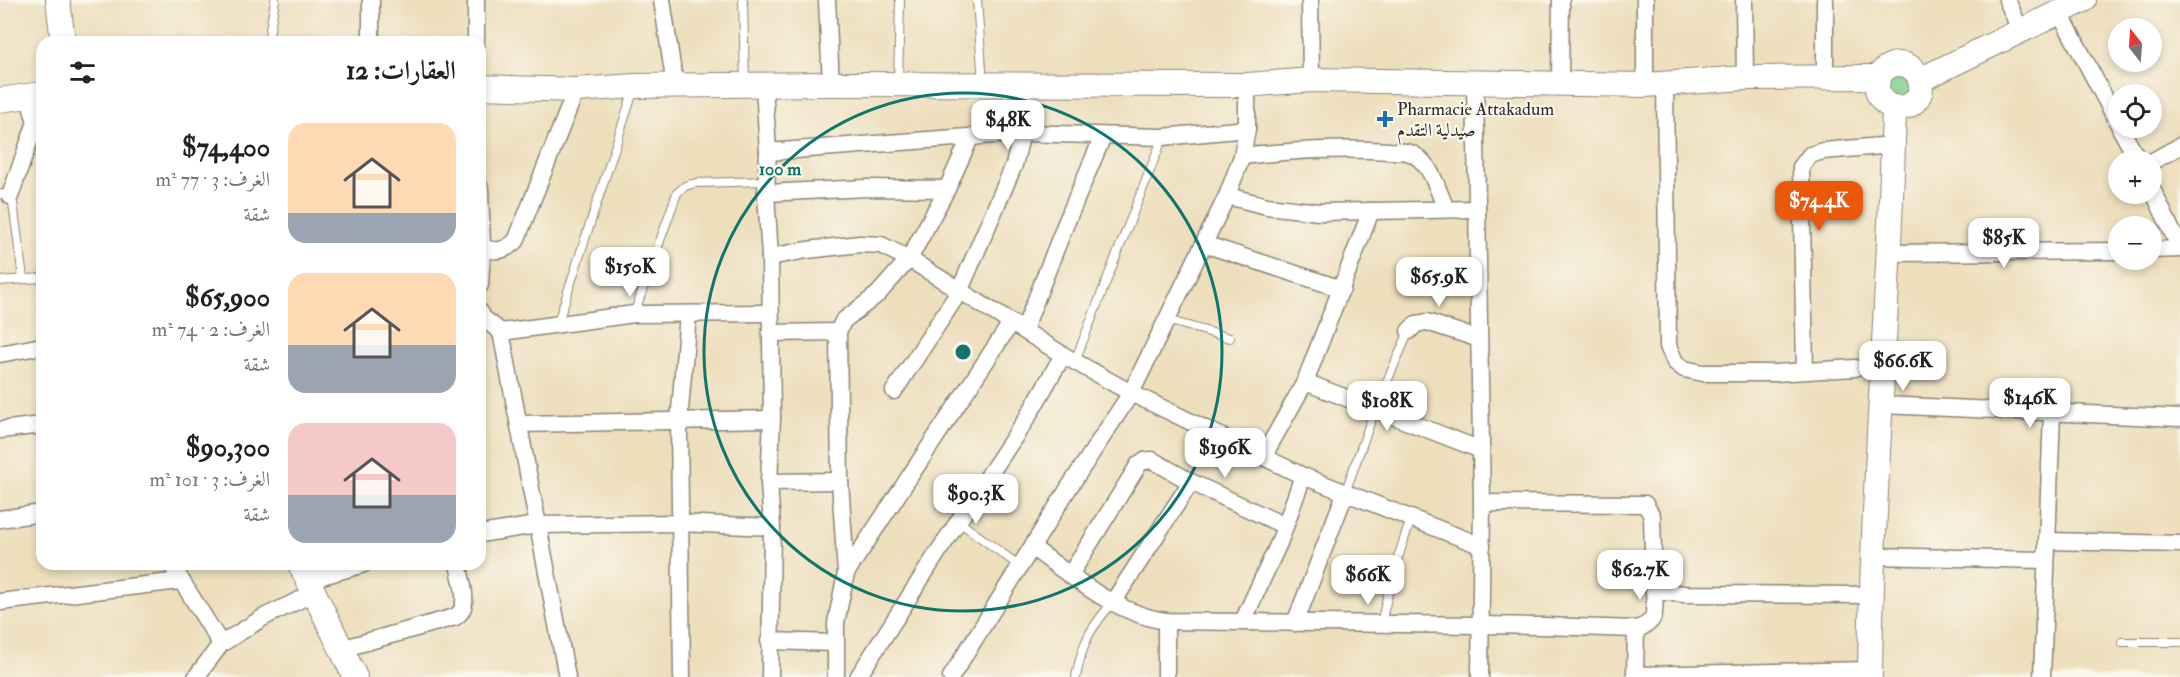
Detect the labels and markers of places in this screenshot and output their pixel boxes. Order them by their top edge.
place label: Pharmacie Attakadum صيدلية التقدم [1397,98,1554,146]
pin: $48K [972,100,1044,151]
marker: Pharmacie Attakadum صيدلية التقدم [1378,112,1392,126]
pin: $74.4K [1770,181,1868,232]
pin: $85K [1968,218,2040,269]
pin: $150K [588,247,672,298]
pin: $65.9K [1390,257,1488,308]
pin: $66.6K [1854,341,1952,392]
centre of rings [953,342,973,362]
pin: $146K [1988,378,2072,429]
pin: $108K [1345,381,1429,432]
pin: $196K [1183,428,1267,479]
pin: $90.3K [927,474,1025,525]
pin: $62.7K [1591,550,1689,601]
pin: $66K [1332,555,1404,606]

